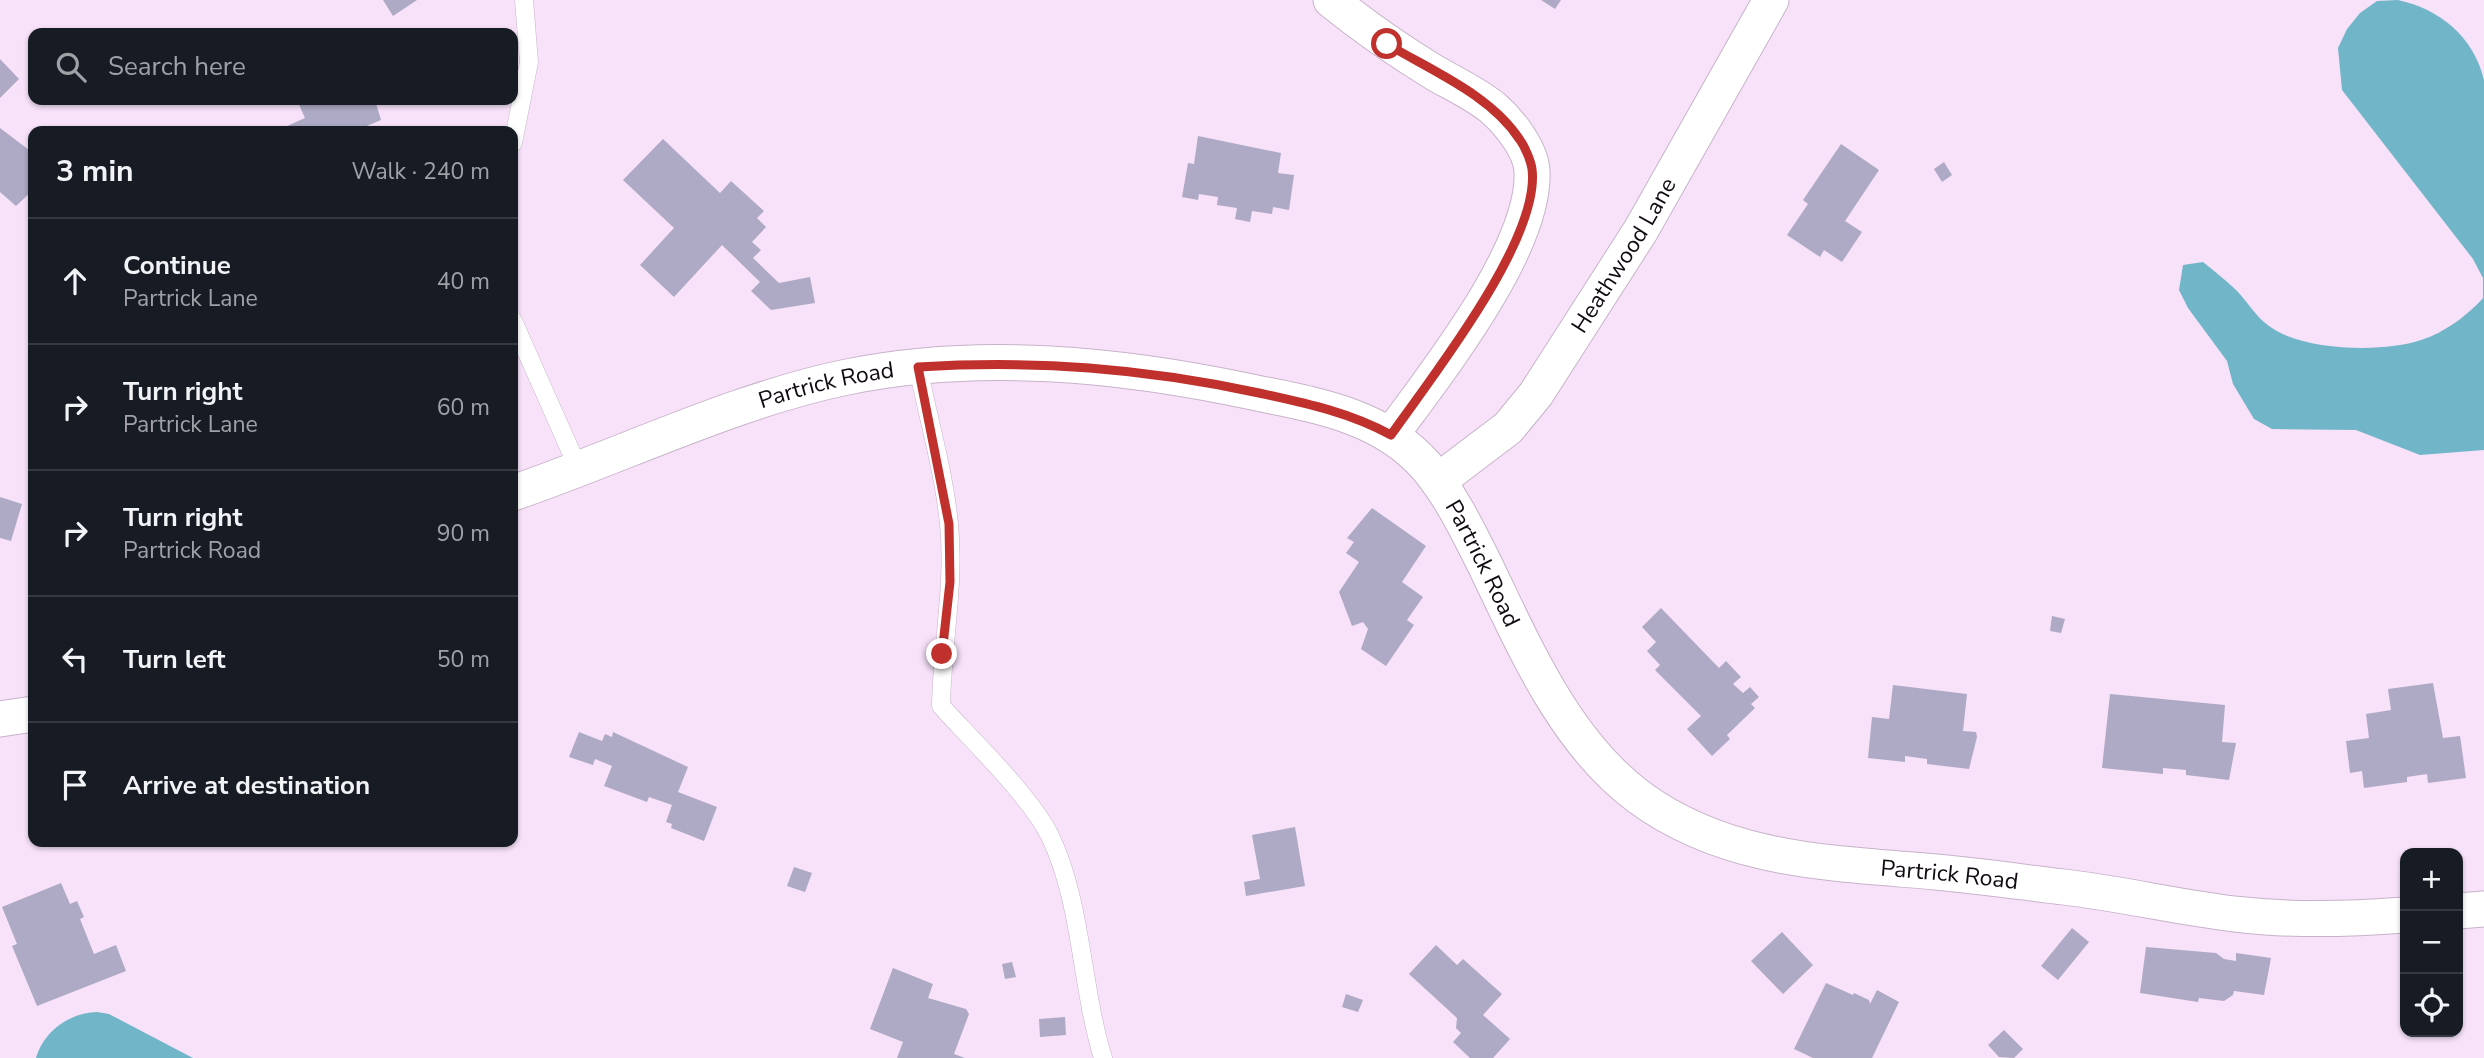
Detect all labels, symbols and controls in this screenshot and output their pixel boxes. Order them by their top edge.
search box [28,28,518,105]
route start [1371,28,1402,59]
icon: search [52,48,90,86]
text: Search here [108,49,246,84]
text: 3 min [56,151,134,192]
text: Walk · 240 m [351,156,490,187]
street label: Heathwood Lane [1564,172,1683,339]
text: Continue [123,248,231,283]
icon: ahead [56,262,94,300]
text: 40 m [437,266,490,297]
text: Partrick Lane [123,283,258,314]
street label: Partrick Road [754,354,896,416]
text: Turn right [123,374,242,409]
icon: right [56,388,94,426]
text: 60 m [437,392,490,423]
text: Partrick Lane [123,409,258,440]
street label: Partrick Road [1438,494,1528,632]
text: Turn right [123,500,242,535]
icon: right [56,514,94,552]
text: 90 m [437,518,490,549]
text: Partrick Road [123,535,261,566]
route end [926,638,957,669]
icon: left [56,640,94,678]
text: Turn left [123,642,226,677]
text: 50 m [437,644,490,675]
icon: arrive [56,766,94,804]
text: Arrive at destination [123,768,370,803]
map controls [2400,848,2463,1037]
button: + [2400,848,2463,911]
street label: Partrick Road [1879,852,2020,897]
button: − [2400,911,2463,974]
button: locate [2400,974,2463,1037]

